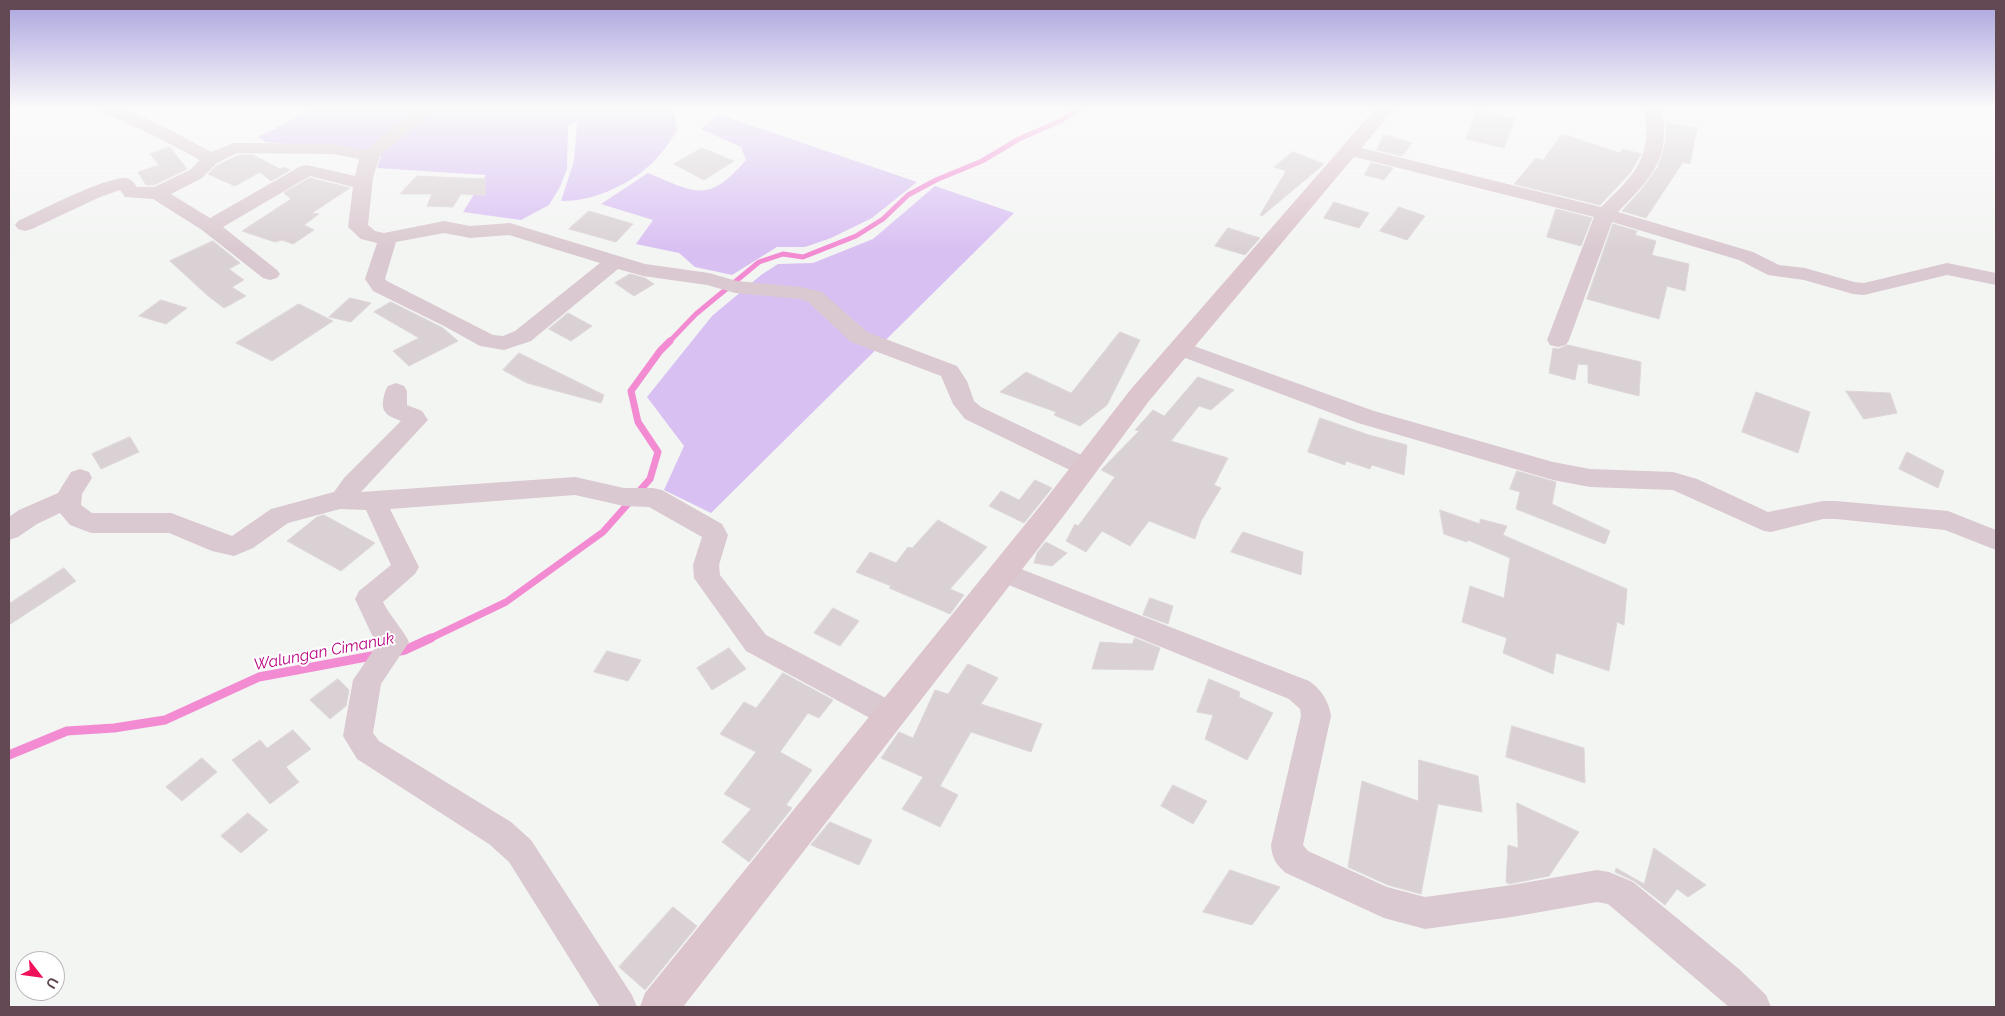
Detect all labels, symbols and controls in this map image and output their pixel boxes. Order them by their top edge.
water label: Walungan Cimanuk [252,629,396,675]
north arrow [15,951,65,1001]
text: U [43,974,62,992]

